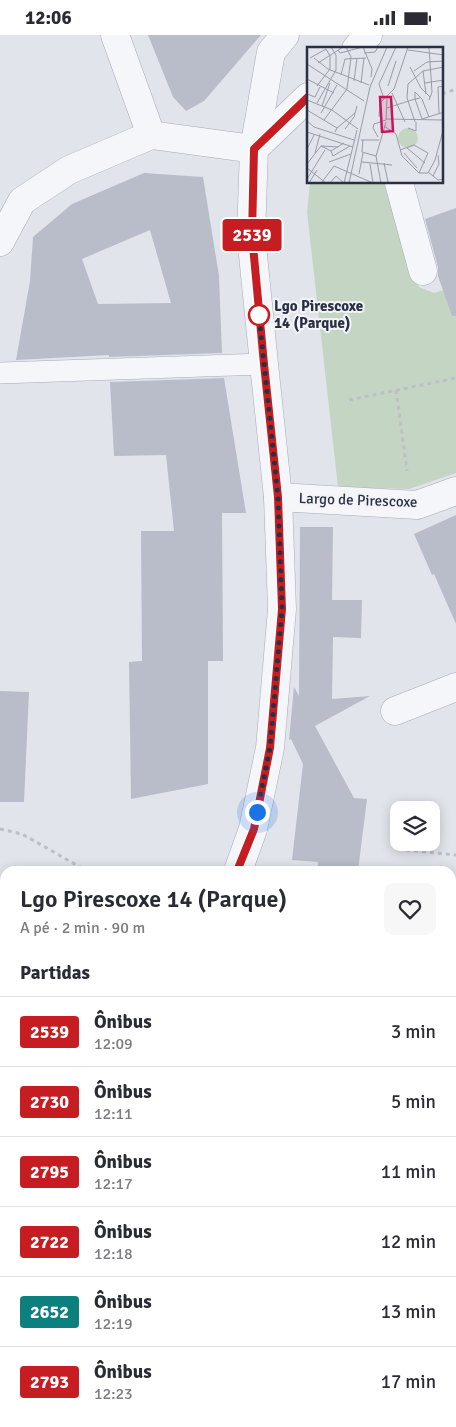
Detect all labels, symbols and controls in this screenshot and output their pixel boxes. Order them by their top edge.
text: 12:06 [25,6,72,30]
inset map [307,47,444,184]
line badge: 2539 [217,219,287,251]
text: 2539 [233,224,271,246]
place label: Lgo Pirescoxe 14 (Parque) [274,297,363,332]
marker: Lgo Pirescoxe 14 (Parque) [248,304,270,326]
street label: Largo de Pirescoxe [298,489,418,511]
your location [245,800,270,825]
map controls [390,801,440,851]
button: layers [390,801,440,851]
button: heart [384,883,436,935]
text: Lgo Pirescoxe 14 (Parque) [20,884,287,914]
text: A pé · 2 min · 90 m [20,918,145,938]
text: Partidas [20,961,90,985]
text: Ônibus [94,1010,152,1034]
text: 3 min [391,1020,436,1044]
text: 2539 [30,1021,69,1043]
text: 12:09 [94,1034,133,1054]
text: Ônibus [94,1080,152,1104]
text: 5 min [391,1090,436,1114]
text: 2730 [30,1091,69,1113]
text: 12:11 [94,1104,133,1124]
text: Ônibus [94,1150,152,1174]
text: 11 min [381,1160,436,1184]
text: 2795 [30,1161,69,1183]
text: 12:17 [94,1174,133,1194]
text: Ônibus [94,1220,152,1244]
text: 12 min [381,1230,436,1254]
text: 2722 [30,1231,69,1253]
text: 12:18 [94,1244,133,1264]
text: Ônibus [94,1290,152,1314]
text: 13 min [381,1300,436,1324]
text: 2652 [30,1301,69,1323]
text: 12:19 [94,1314,133,1334]
text: Ônibus [94,1360,152,1384]
text: 17 min [381,1370,436,1394]
text: 2793 [30,1371,69,1393]
text: 12:23 [94,1384,133,1404]

